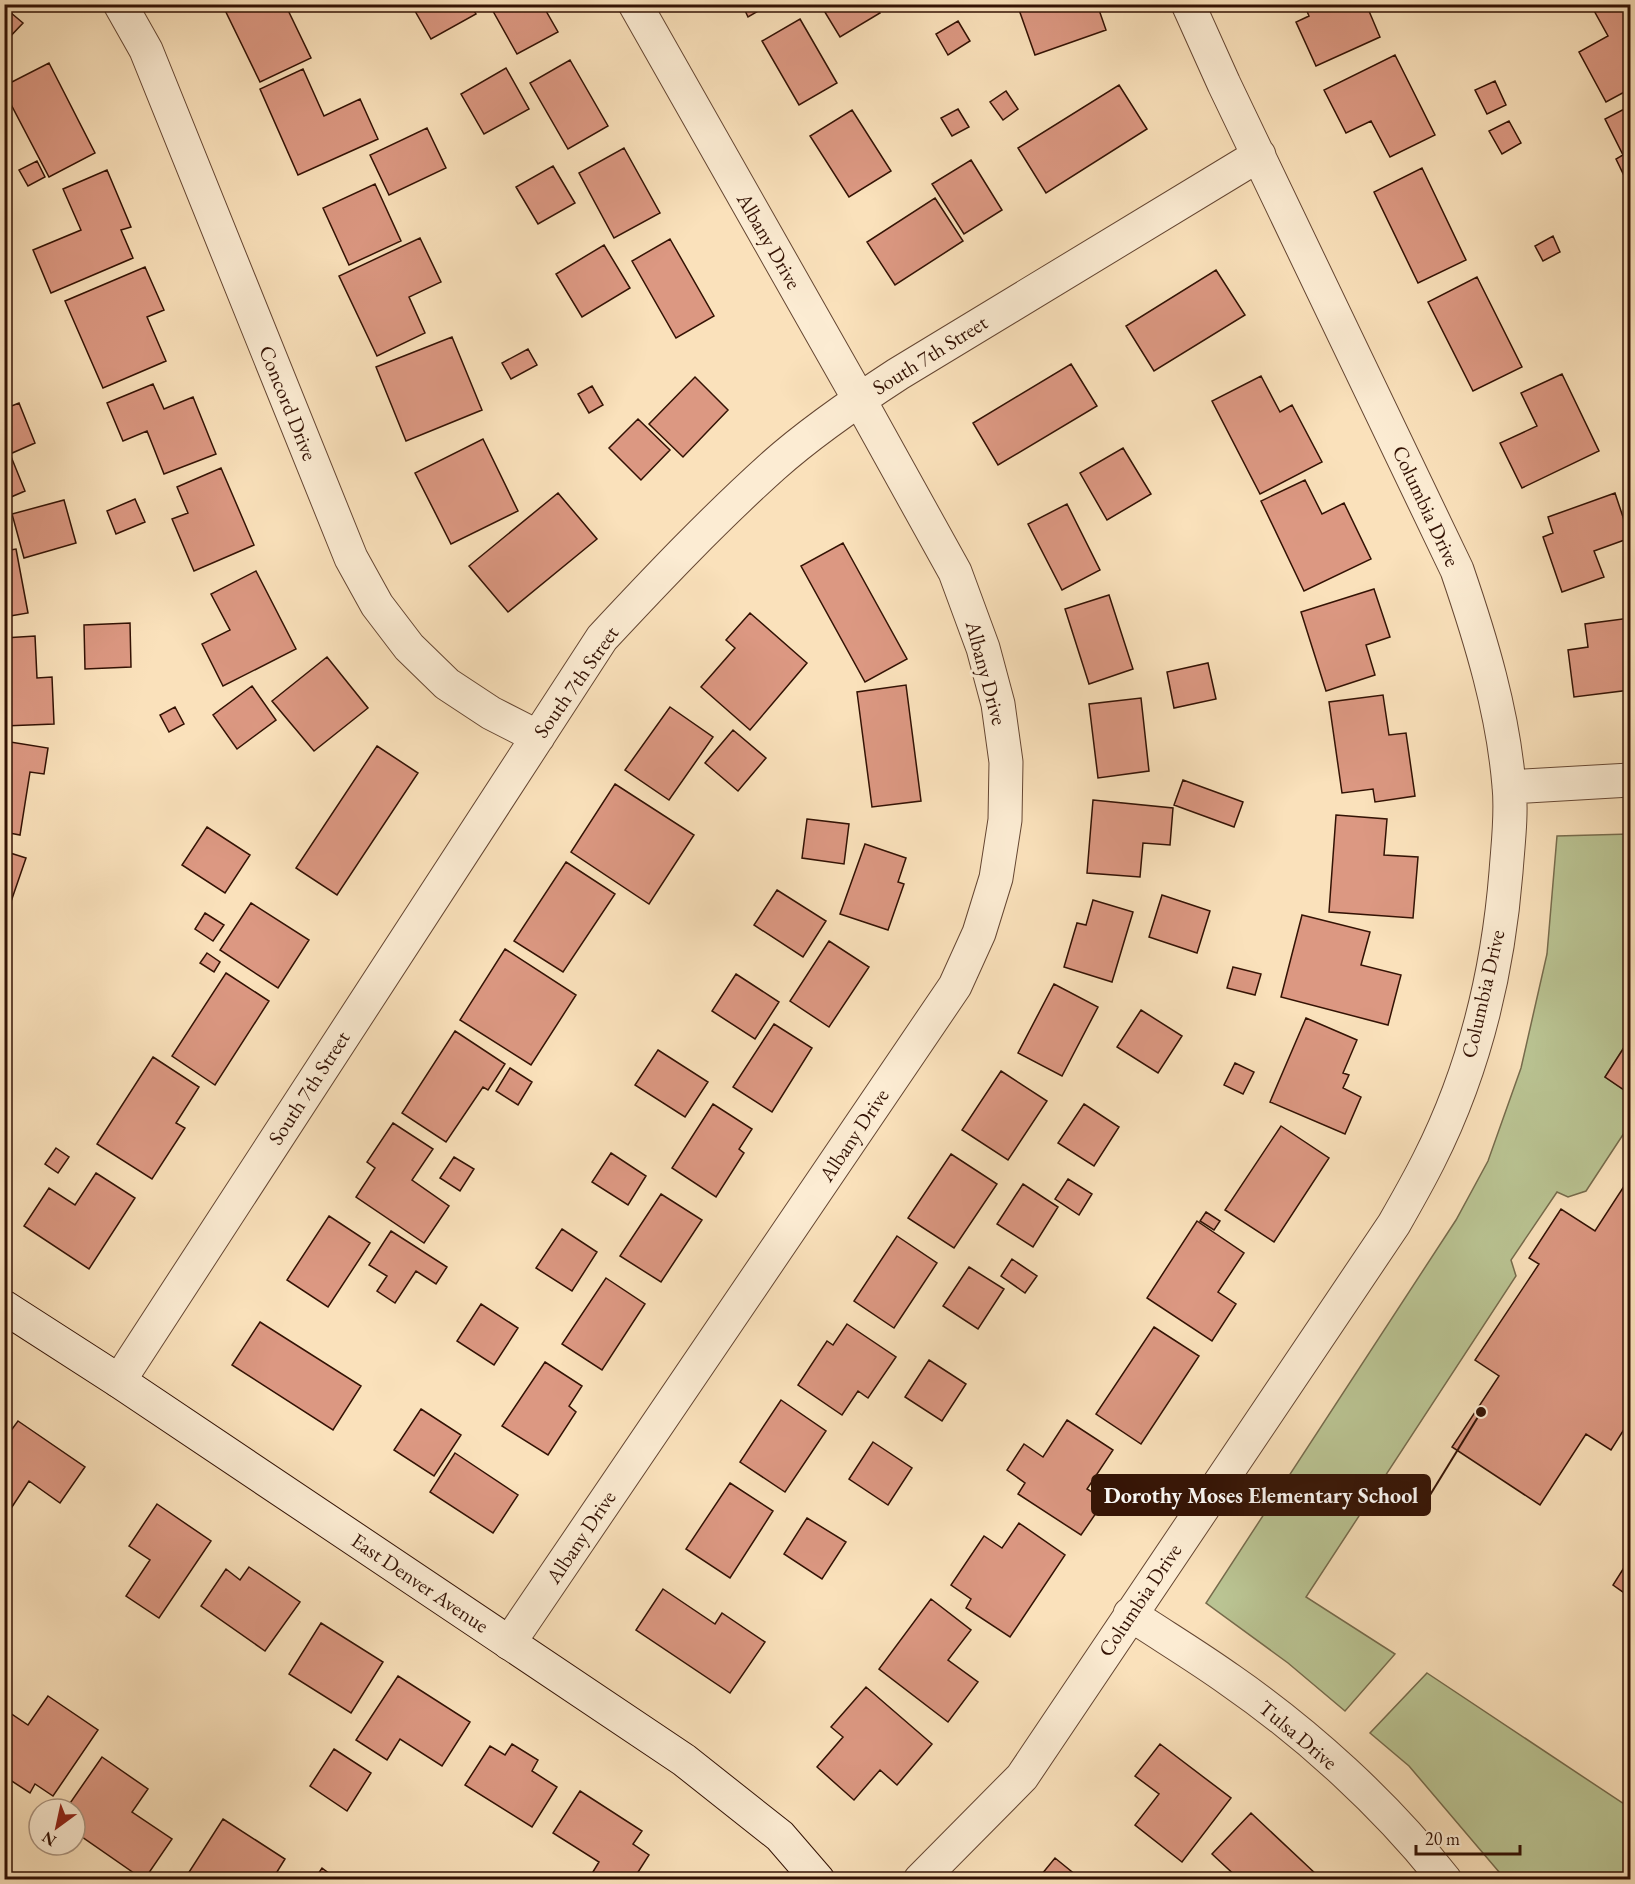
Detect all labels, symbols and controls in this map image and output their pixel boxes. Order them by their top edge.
street label: Albany Drive [731,187,808,294]
street label: South 7th Street [867,308,993,401]
street label: Concord Drive [253,341,324,464]
street label: Columbia Drive [1387,441,1466,571]
street label: Albany Drive [959,617,1013,728]
street label: South 7th Street [527,620,624,743]
street label: Columbia Drive [1455,927,1510,1061]
street label: South 7th Street [262,1025,356,1150]
street label: Albany Drive [812,1083,895,1187]
callout: Dorothy Moses Elementary School [1092,1475,1430,1515]
text: Dorothy Moses Elementary School [1104,1481,1418,1510]
street label: Albany Drive [539,1485,622,1589]
street label: East Denver Avenue [346,1527,494,1639]
street label: Columbia Drive [1092,1538,1187,1662]
street label: Tulsa Drive [1253,1694,1343,1775]
north arrow [27,1797,87,1857]
scale bar [1416,1818,1520,1856]
text: N [38,1827,60,1851]
text: 20 m [1425,1827,1460,1850]

